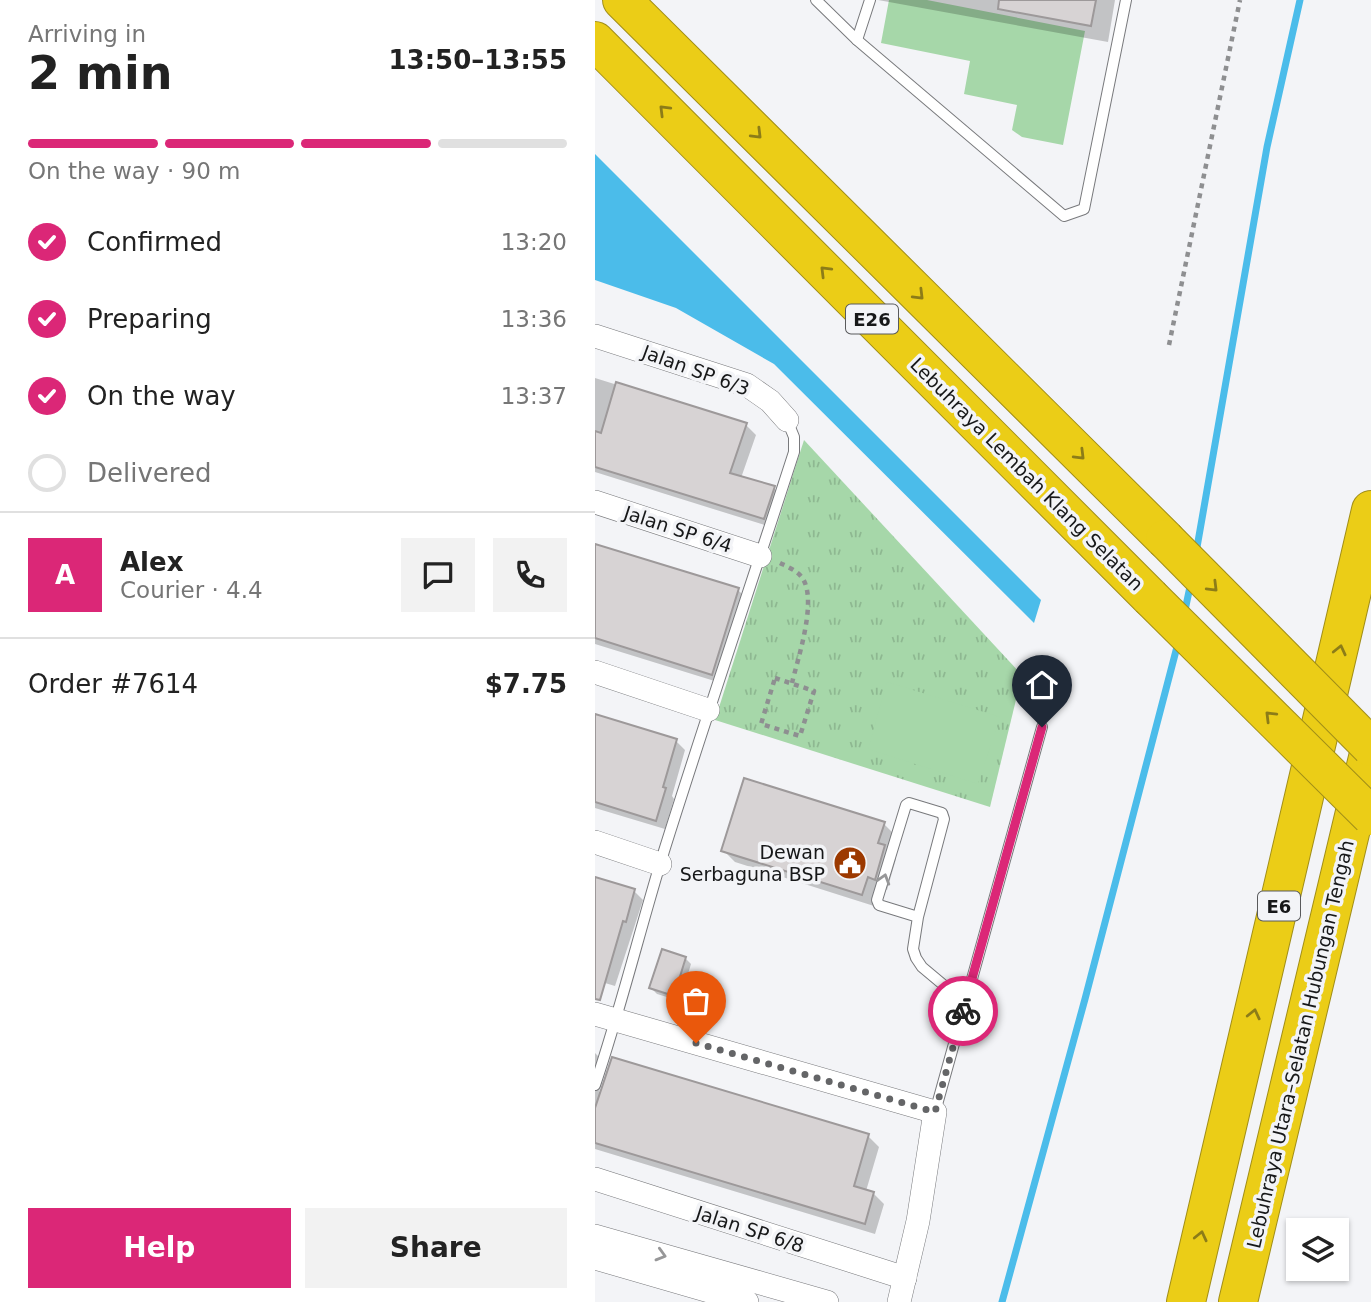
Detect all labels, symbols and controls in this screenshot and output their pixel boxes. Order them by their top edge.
text: Arriving in [28,21,146,47]
text: 13:50–13:55 [388,45,567,75]
text: 2 min [28,46,172,100]
one-way arrow [659,106,672,119]
one-way arrow [749,126,762,139]
text: On the way · 90 m [28,158,240,184]
icon: check [28,223,66,261]
text: Confirmed [87,227,222,257]
text: 13:20 [501,229,567,255]
one-way arrow [820,267,833,280]
one-way arrow [910,286,923,299]
icon: check [28,300,66,338]
text: Preparing [87,304,212,334]
road number: E26 [846,304,898,334]
text: 13:36 [501,306,567,332]
street label: Jalan SP 6/3 [638,340,753,400]
street label: Lebuhraya Lembah Klang Selatan [906,353,1148,595]
icon: check [28,377,66,415]
text: On the way [87,381,236,411]
text: 13:37 [501,383,567,409]
one-way arrow [1072,447,1084,459]
text: Delivered [87,458,211,488]
street label: Jalan SP 6/4 [620,501,735,557]
button: chat [401,538,475,612]
button: phone [493,538,567,612]
text: Alex [120,547,183,577]
text: A [55,560,75,590]
text: Courier · 4.4 [120,577,263,603]
one-way arrow [1204,579,1217,592]
one-way arrow [1332,644,1346,656]
pin [1012,655,1072,727]
icon: home [1023,666,1061,704]
text: Order #7614 [28,669,198,699]
text: $7.75 [485,669,567,699]
one-way arrow [1266,712,1279,725]
street label: Lebuhraya Utara–Selatan Hubungan Tengah [1242,838,1358,1250]
place label: Dewan Serbaguna BSP [680,841,825,885]
public building icon: Dewan Serbaguna BSP [831,844,869,882]
one-way arrow [875,874,890,886]
road number: E6 [1258,891,1300,920]
pin [666,971,726,1043]
courier [928,976,998,1046]
icon: bag [677,982,715,1020]
icon: bike [944,992,982,1030]
one-way arrow [1245,1008,1260,1020]
street label: Jalan SP 6/8 [692,1201,807,1257]
button: Help [28,1208,291,1288]
button: Share [305,1208,567,1288]
map controls [1286,1218,1349,1281]
button: layers [1286,1218,1349,1281]
one-way arrow [1193,1230,1208,1242]
one-way arrow [654,1247,666,1261]

